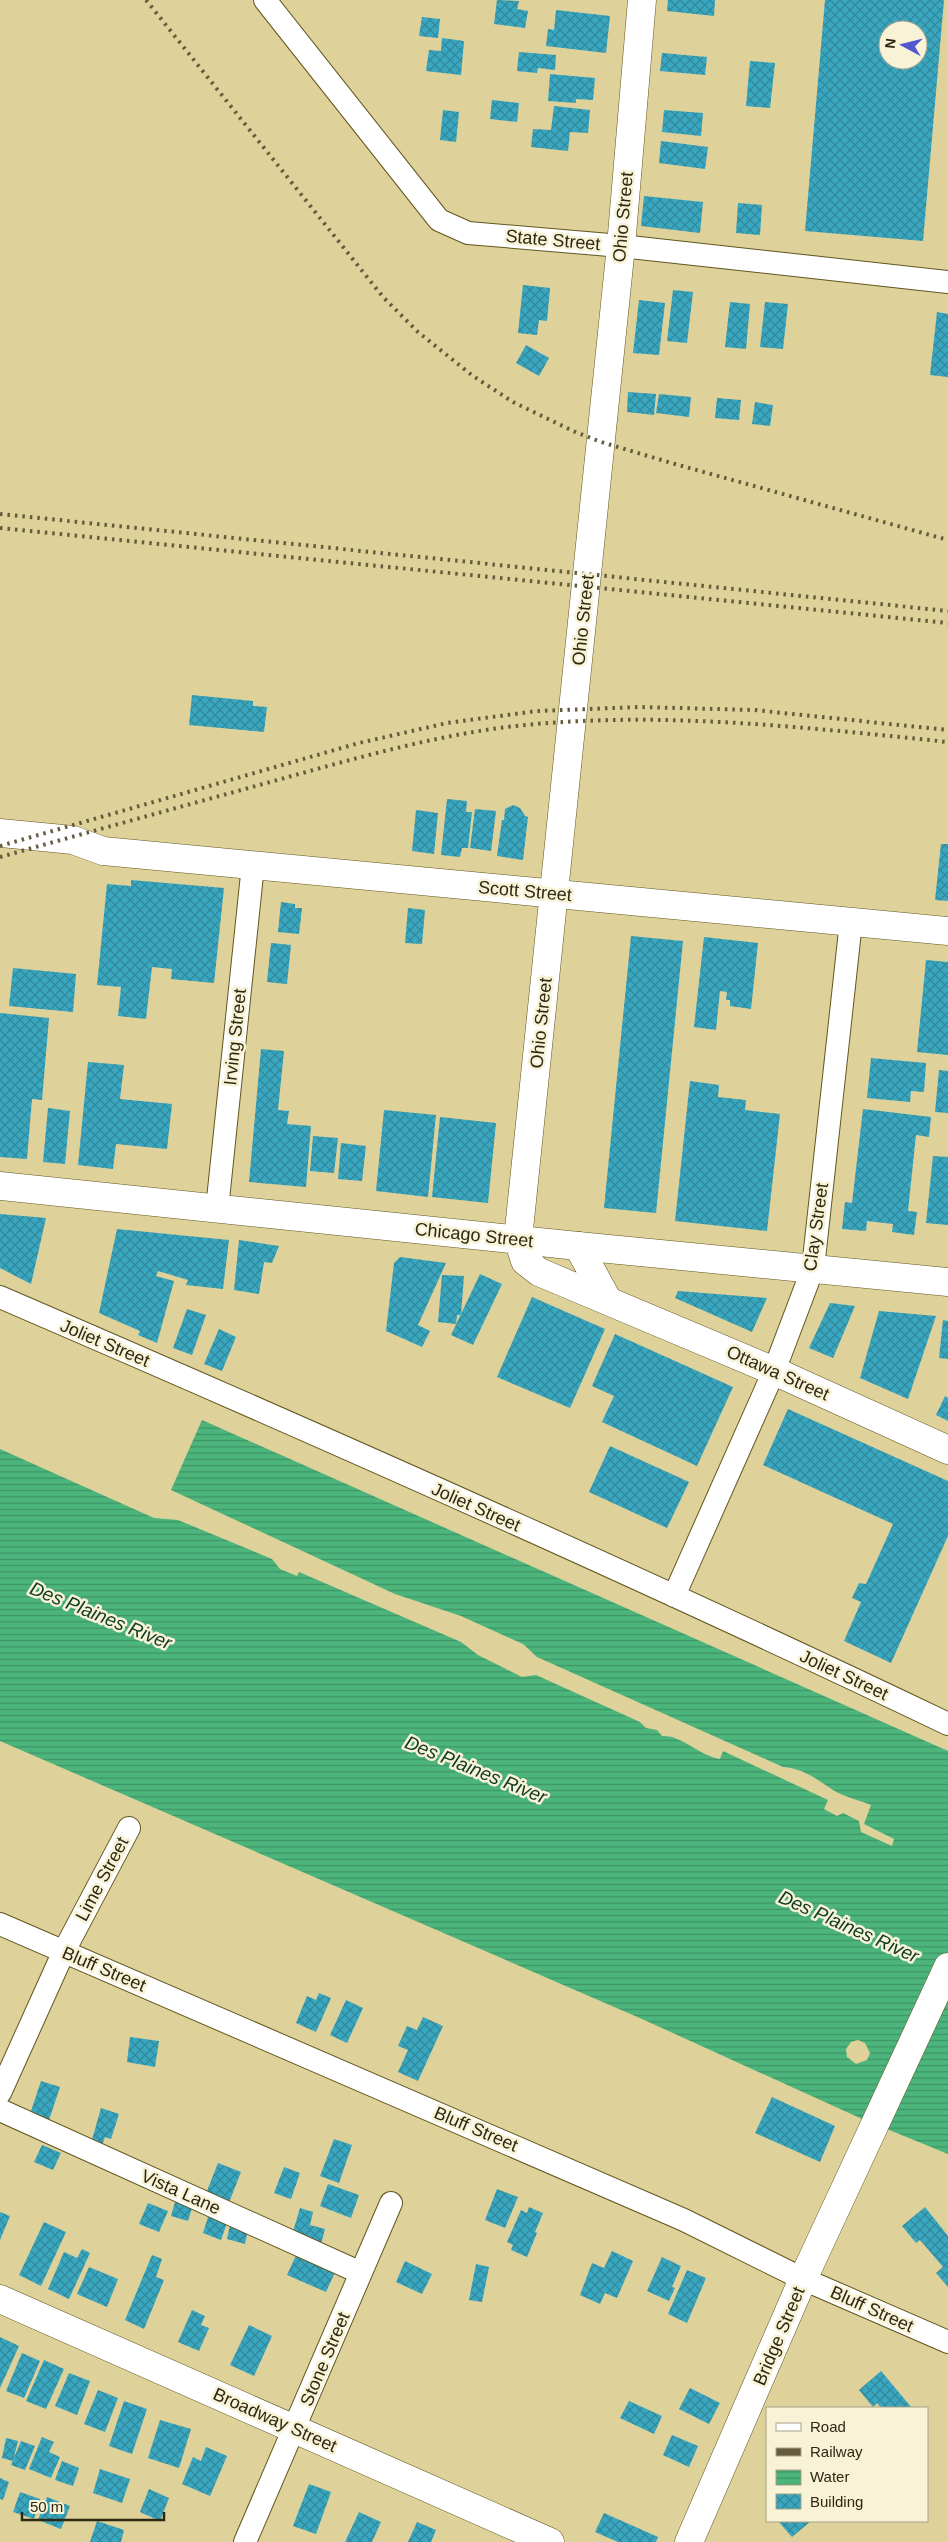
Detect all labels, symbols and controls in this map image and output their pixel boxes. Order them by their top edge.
north arrow [878,20,928,70]
text: N [882,37,899,49]
street label: Ohio Street [609,171,637,263]
street label: State Street [505,226,601,254]
street label: Ohio Street [568,574,598,666]
street label: Scott Street [477,877,573,905]
street label: Ohio Street [526,977,556,1069]
street label: Irving Street [220,988,250,1086]
street label: Clay Street [800,1182,832,1272]
street label: Chicago Street [414,1219,534,1251]
street label: Joliet Street [57,1315,153,1371]
street label: Ottawa Street [724,1341,832,1405]
street label: Joliet Street [429,1479,523,1535]
water label: Des Plaines River [27,1577,175,1654]
street label: Joliet Street [797,1646,891,1704]
water label: Des Plaines River [402,1731,550,1808]
street label: Lime Street [72,1834,132,1924]
water label: Des Plaines River [776,1886,923,1967]
street label: Bluff Street [59,1942,149,1996]
street label: Bluff Street [431,2102,521,2156]
street label: Vista Lane [138,2166,224,2218]
street label: Bluff Street [827,2282,917,2336]
street label: Bridge Street [749,2284,809,2388]
street label: Stone Street [296,2309,354,2409]
street label: Broadway Street [210,2384,340,2456]
legend [766,2407,928,2522]
text: Road [810,2418,846,2435]
text: Railway [810,2443,863,2460]
text: Water [810,2468,849,2485]
scale bar [22,2490,165,2522]
text: Building [810,2493,863,2510]
text: 50 m [30,2498,63,2515]

